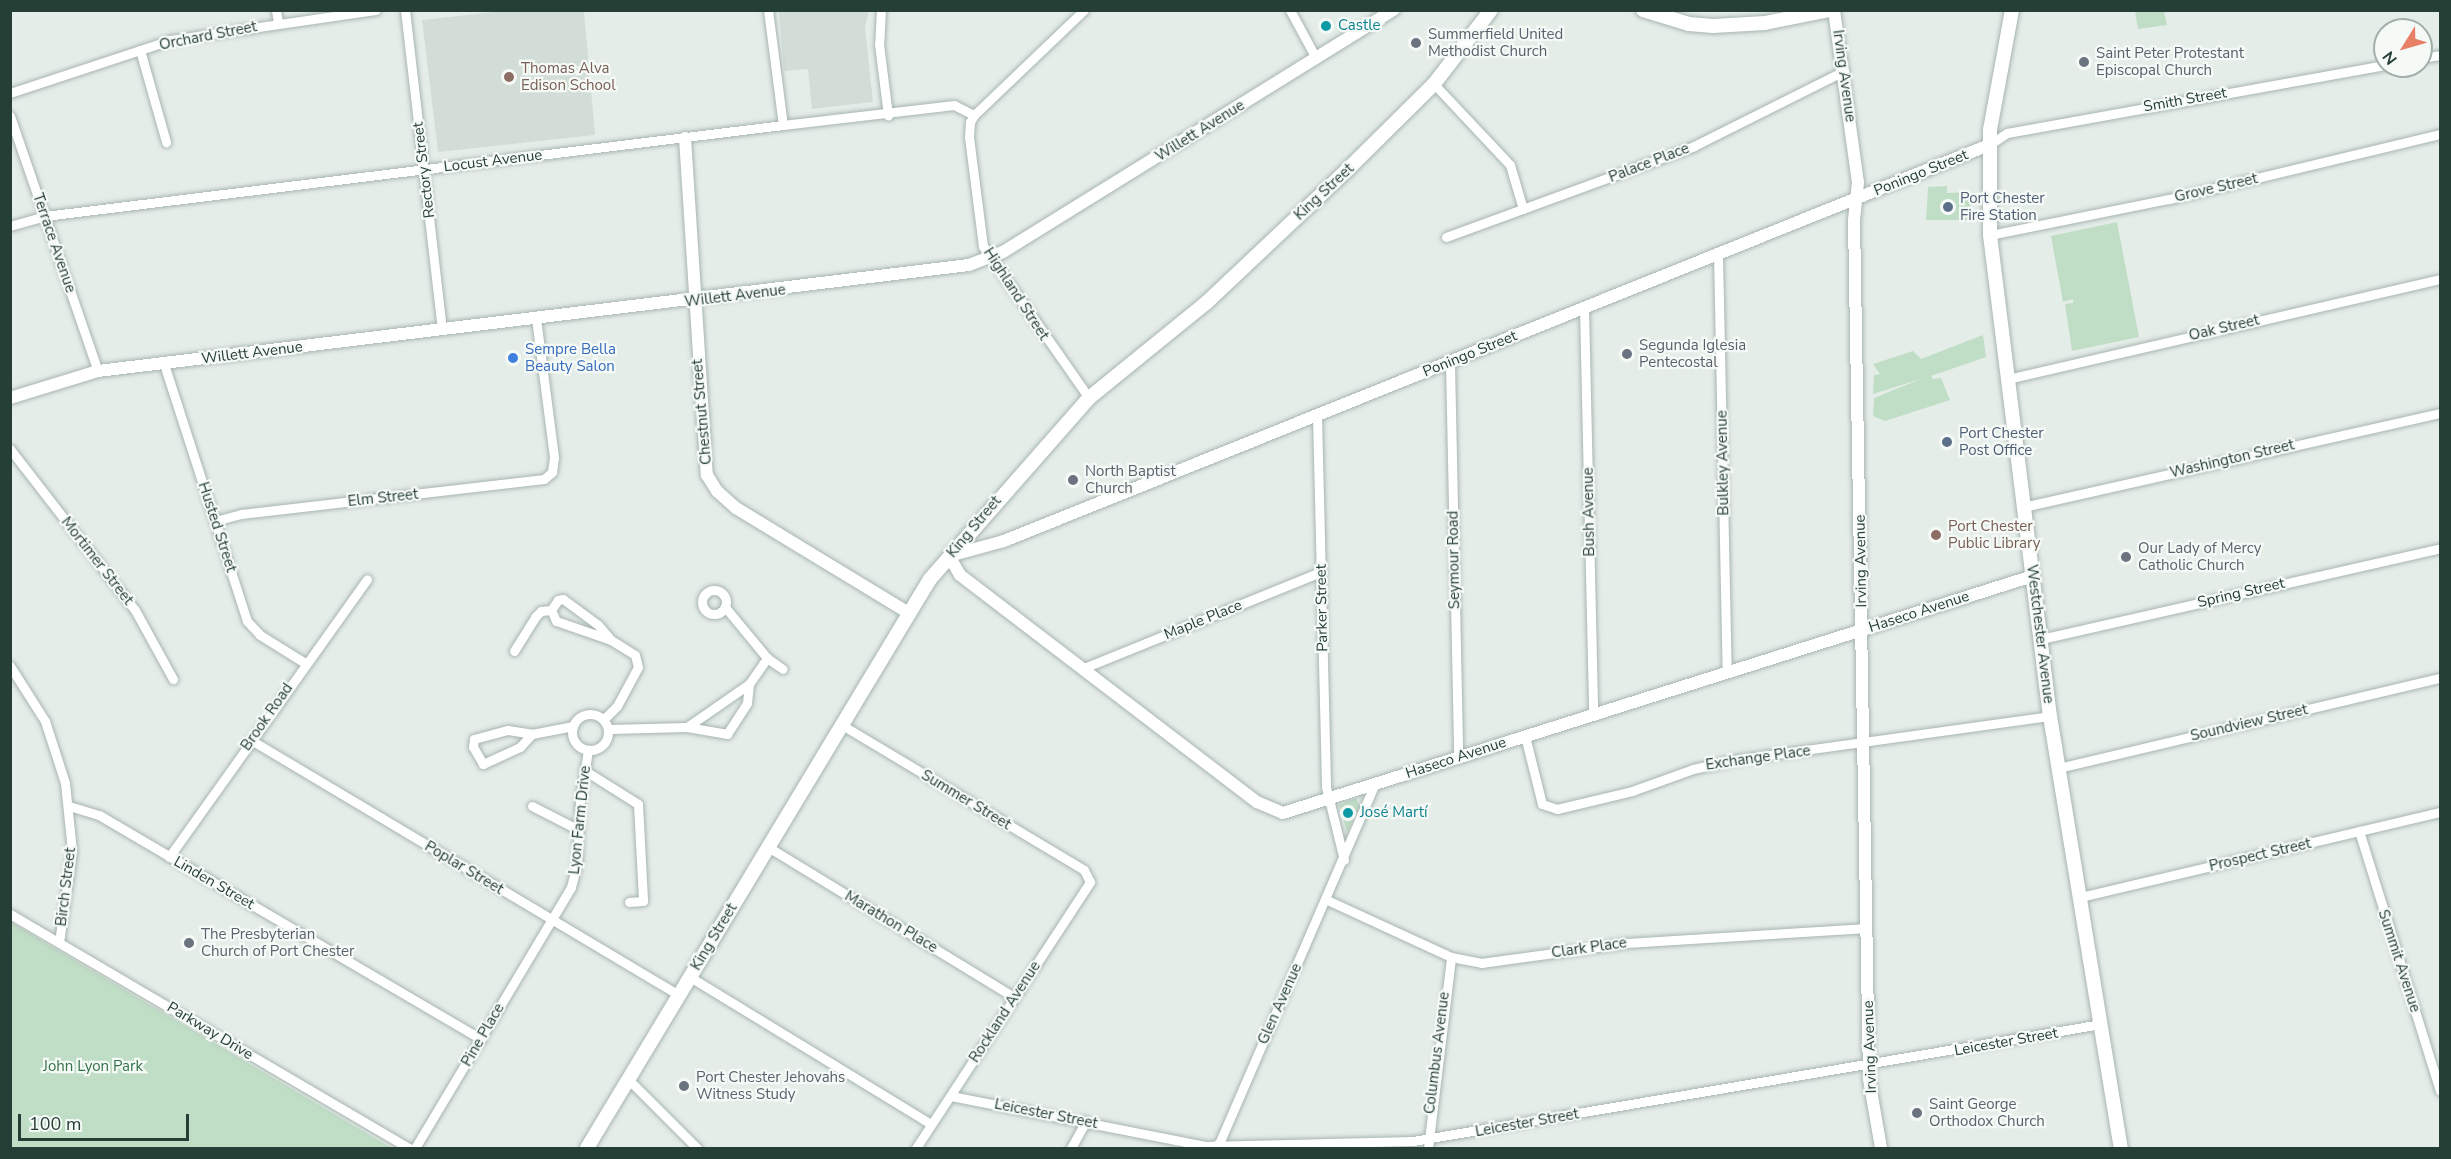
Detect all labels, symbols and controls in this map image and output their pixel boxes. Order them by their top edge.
place label: Castle [1338,17,1381,35]
street label: Orchard Street [158,18,258,54]
north arrow [2373,18,2433,78]
marker: Castle [1319,19,1333,33]
place label: Summerfield United Methodist Church [1428,25,1563,60]
street label: Irving Avenue [1829,29,1859,123]
marker: Summerfield United Methodist Church [1409,36,1423,50]
place label: Saint Peter Protestant Episcopal Church [2096,44,2244,79]
text: N [2378,46,2403,69]
marker: Saint Peter Protestant Episcopal Church [2077,55,2091,69]
place label: Thomas Alva Edison School [521,59,616,94]
marker: Thomas Alva Edison School [502,70,516,84]
street label: Smith Street [2142,84,2228,116]
street label: Willett Avenue [1152,96,1248,166]
street label: Rectory Street [409,121,439,219]
street label: Palace Place [1606,139,1692,187]
street label: Locust Avenue [443,146,543,176]
street label: Poningo Street [1871,146,1971,200]
street label: King Street [1290,160,1358,224]
street label: Grove Street [2173,170,2259,206]
place label: Port Chester Fire Station [1960,189,2045,224]
street label: Terrace Avenue [29,191,79,295]
marker: Port Chester Fire Station [1941,200,1955,214]
street label: Highland Street [979,244,1053,344]
street label: Willett Avenue [683,281,787,311]
street label: Oak Street [2187,311,2261,345]
street label: Poningo Street [1420,327,1520,381]
place label: Segunda Iglesia Pentecostal [1639,336,1746,371]
street label: Willett Avenue [200,338,304,368]
place label: Sempre Bella Beauty Salon [525,340,616,375]
marker: Segunda Iglesia Pentecostal [1620,347,1634,361]
marker: Sempre Bella Beauty Salon [506,351,520,365]
street label: Chestnut Street [688,358,716,466]
street label: Bulkley Avenue [1713,410,1733,516]
place label: Port Chester Post Office [1959,424,2044,459]
marker: Port Chester Post Office [1940,435,1954,449]
street label: Washington Street [2168,436,2296,482]
place label: North Baptist Church [1085,462,1176,497]
street label: Bush Avenue [1579,467,1599,557]
marker: North Baptist Church [1066,473,1080,487]
street label: Husted Street [194,480,240,574]
street label: Elm Street [347,485,419,511]
street label: King Street [943,493,1005,561]
street label: Seymour Road [1444,511,1464,609]
street label: Mortimer Street [57,513,137,609]
street label: Irving Avenue [1851,514,1871,608]
place label: Port Chester Public Library [1948,517,2040,552]
marker: Port Chester Public Library [1929,528,1943,542]
place label: Our Lady of Mercy Catholic Church [2138,539,2261,574]
marker: Our Lady of Mercy Catholic Church [2119,550,2133,564]
street label: Westchester Avenue [2023,563,2057,705]
street label: Parker Street [1312,564,1332,652]
street label: Spring Street [2196,574,2286,612]
street label: Haseco Avenue [1866,587,1972,637]
street label: Maple Place [1161,596,1245,644]
street label: Brook Road [237,680,297,754]
street label: Soundview Street [2189,701,2309,745]
street label: Haseco Avenue [1403,733,1509,783]
street label: Exchange Place [1704,742,1812,774]
street label: Lyon Farm Drive [565,765,595,875]
street label: Summer Street [918,766,1014,834]
place label: José Martí [1360,804,1428,822]
marker: José Martí [1341,806,1355,820]
street label: Prospect Street [2207,835,2313,875]
street label: Poplar Street [421,837,507,899]
street label: Birch Street [52,847,80,927]
street label: Linden Street [170,853,258,913]
street label: Marathon Place [841,887,941,957]
street label: King Street [687,900,741,974]
street label: Summit Avenue [2374,907,2424,1015]
place label: The Presbyterian Church of Port Chester [201,925,354,960]
street label: Clark Place [1550,934,1628,962]
marker: The Presbyterian Church of Port Chester [182,936,196,950]
street label: Rockland Avenue [966,958,1044,1066]
street label: Glen Avenue [1254,961,1306,1047]
street label: Columbus Avenue [1421,991,1453,1115]
street label: Parkway Drive [164,998,256,1064]
street label: Pine Place [458,1000,508,1070]
street label: Irving Avenue [1859,1000,1881,1094]
street label: Leicester Street [1953,1024,2059,1060]
park label: John Lyon Park [43,1058,143,1076]
place label: Port Chester Jehovahs Witness Study [696,1068,845,1103]
marker: Port Chester Jehovahs Witness Study [677,1079,691,1093]
street label: Leicester Street [993,1095,1099,1133]
place label: Saint George Orthodox Church [1929,1095,2045,1130]
scale bar [21,1102,192,1140]
street label: Leicester Street [1474,1105,1580,1141]
marker: Saint George Orthodox Church [1910,1106,1924,1120]
text: 100 m [29,1112,81,1136]

